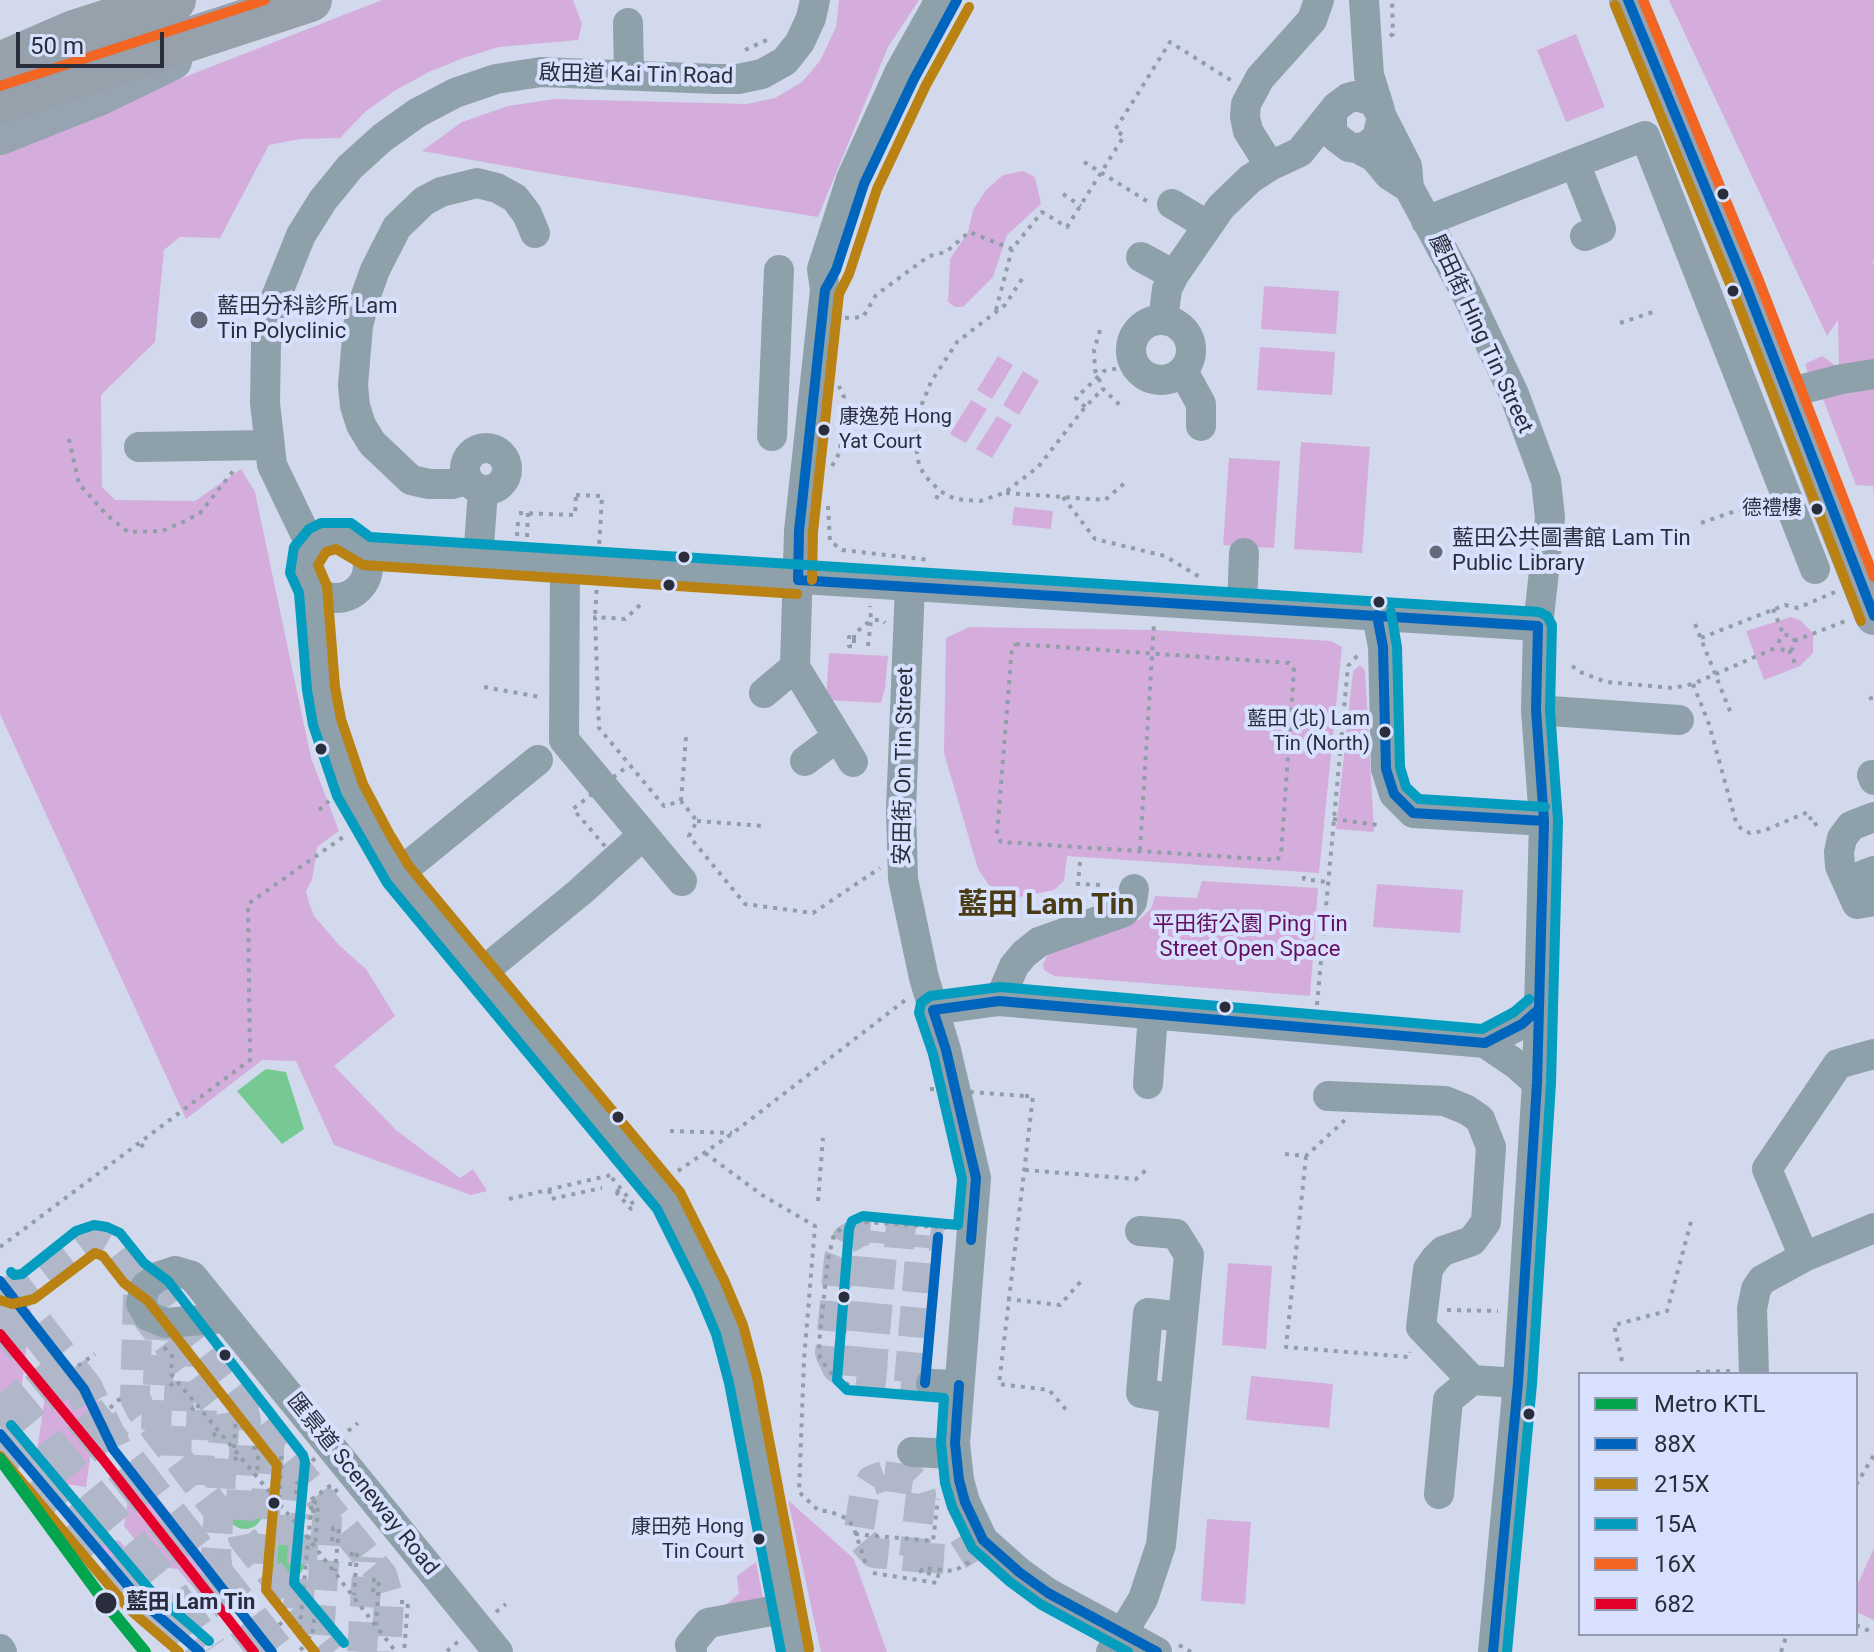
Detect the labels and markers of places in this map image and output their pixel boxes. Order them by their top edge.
unlabelled marker [1715,186,1731,202]
unlabelled marker [1725,283,1741,299]
place label: 藍田分科診所 Lam Tin Polyclinic [217,294,398,346]
marker: 藍田分科診所 Lam Tin Polyclinic [188,309,210,331]
place label: 康逸苑 Hong Yat Court [839,406,952,453]
marker: 康逸苑 Hong Yat Court [816,422,832,438]
place label: 德禮樓 [1742,497,1802,521]
marker: 德禮樓 [1809,501,1825,517]
place label: 藍田公共圖書館 Lam Tin Public Library [1452,526,1691,578]
marker: 藍田公共圖書館 Lam Tin Public Library [1427,543,1445,561]
unlabelled marker [676,549,692,565]
unlabelled marker [661,577,677,593]
unlabelled marker [1371,594,1387,610]
place label: 藍田 (北) Lam Tin (North) [1247,708,1370,755]
marker: 藍田 (北) Lam Tin (North) [1377,724,1393,740]
unlabelled marker [313,741,329,757]
unlabelled marker [1217,999,1233,1015]
unlabelled marker [610,1109,626,1125]
unlabelled marker [836,1289,852,1305]
unlabelled marker [217,1347,233,1363]
unlabelled marker [1521,1406,1537,1422]
unlabelled marker [266,1495,282,1511]
place label: 康田苑 Hong Tin Court [631,1516,744,1563]
marker: 康田苑 Hong Tin Court [751,1531,767,1547]
marker: 藍田 Lam Tin [93,1590,119,1616]
place label: 藍田 Lam Tin [126,1590,255,1616]

